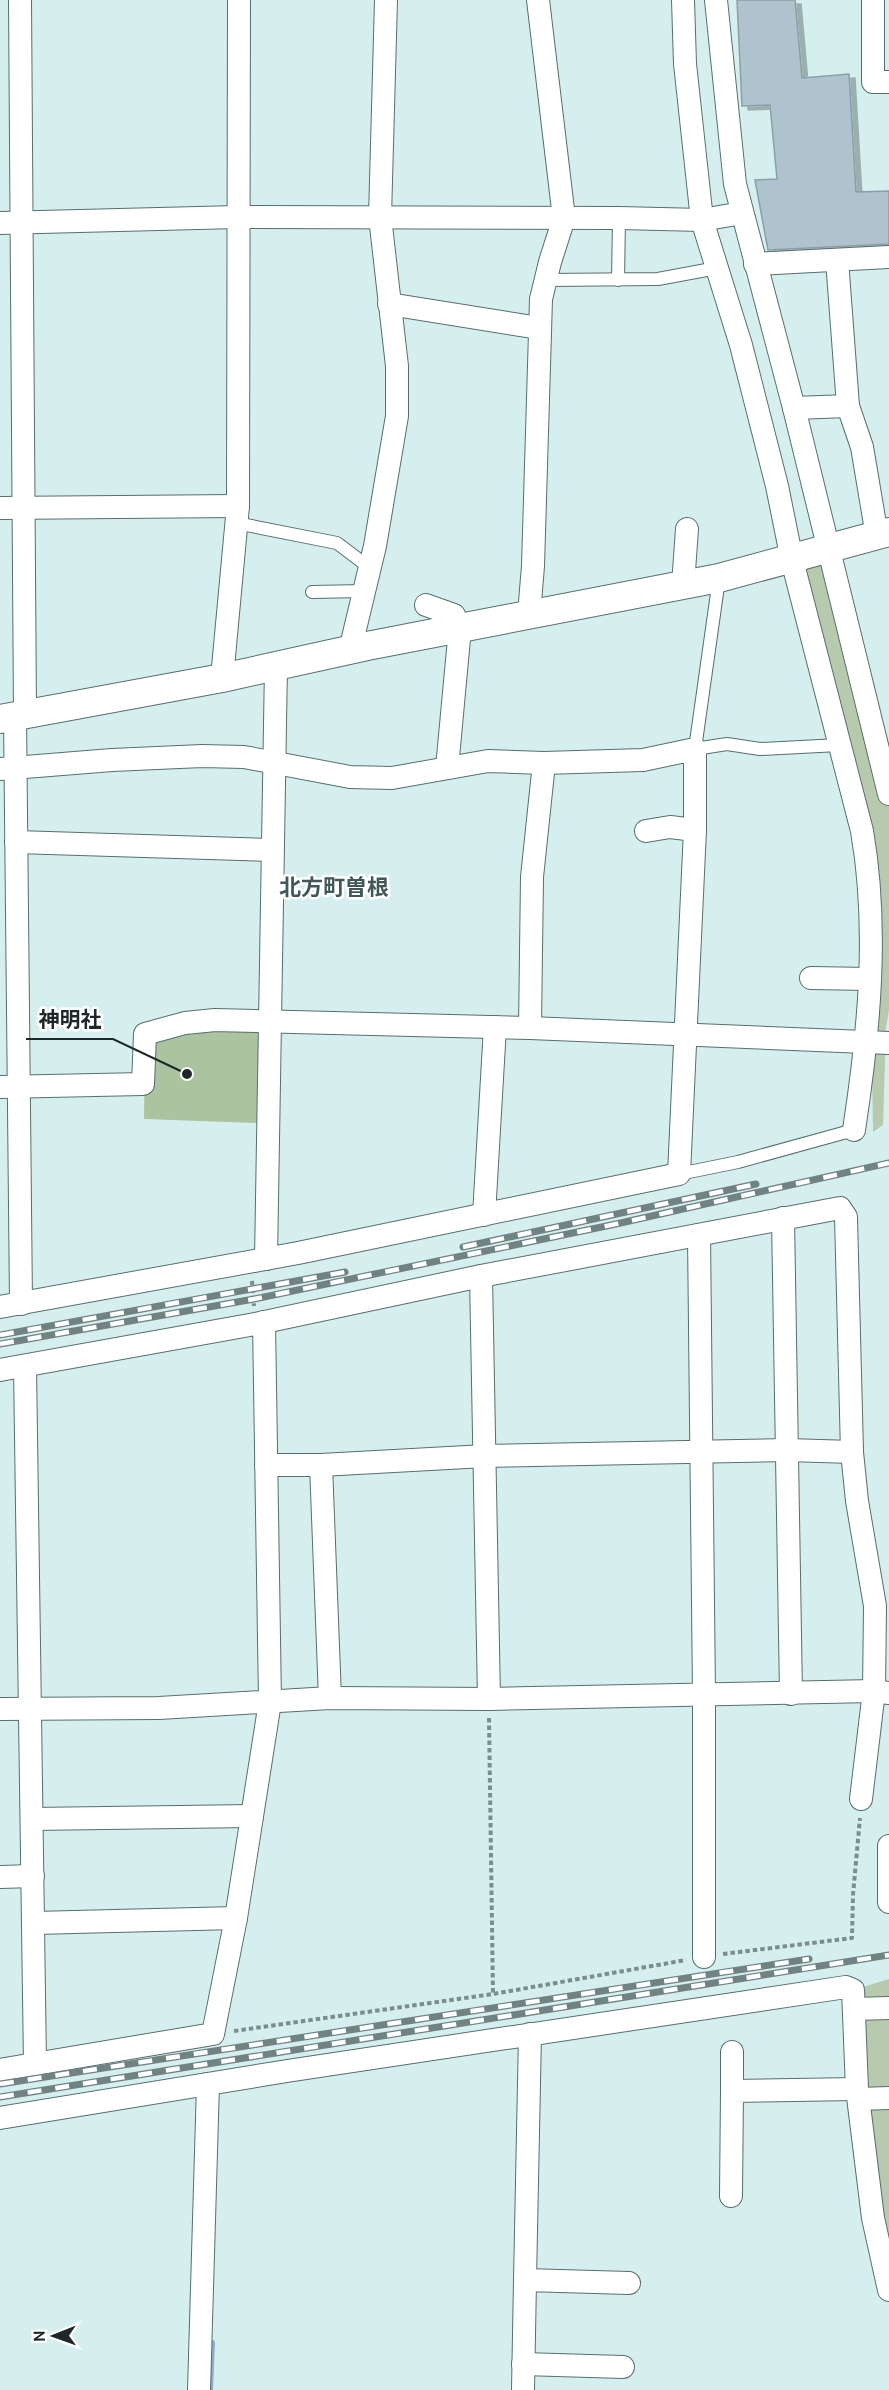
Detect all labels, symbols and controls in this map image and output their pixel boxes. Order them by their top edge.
district label: 北方町曽根 [279,874,389,901]
callout: 神明社 [26,1000,113,1039]
text: 神明社 [39,1007,102,1032]
north arrow [24,2306,84,2366]
text: N [30,2330,49,2342]

